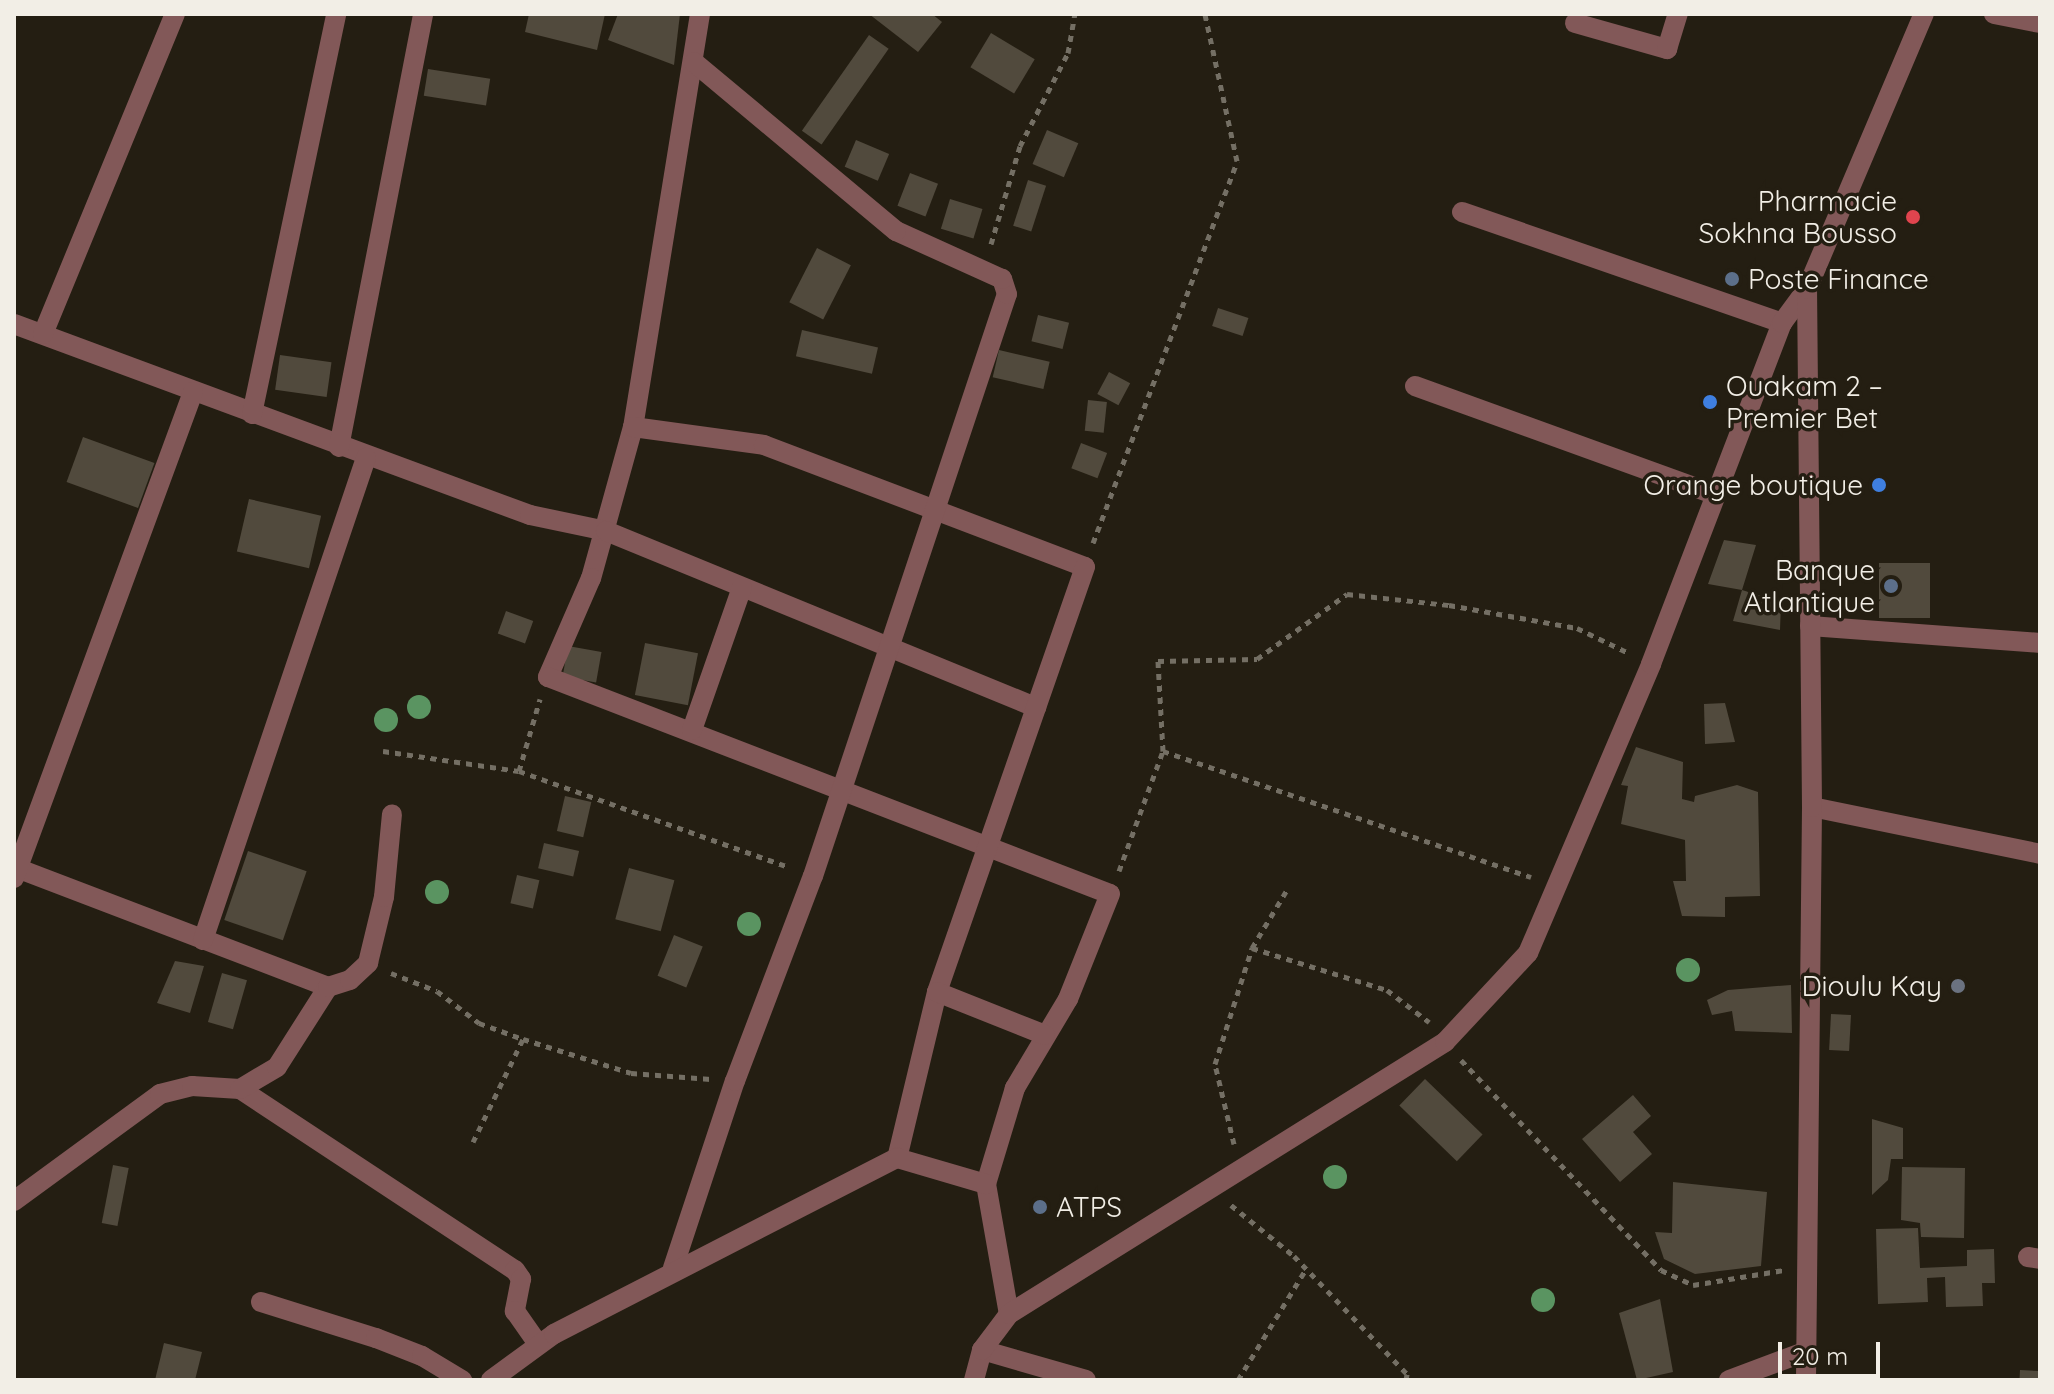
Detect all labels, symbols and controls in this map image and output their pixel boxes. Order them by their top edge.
place label: Pharmacie Sokhna Bousso [1699,184,1897,250]
marker: Pharmacie Sokhna Bousso [1904,208,1922,226]
place label: Poste Finance [1748,262,1929,296]
marker: Poste Finance [1723,270,1741,288]
place label: Ouakam 2 – Premier Bet [1726,369,1883,435]
marker: Ouakam 2 – Premier Bet [1701,393,1719,411]
place label: Orange boutique [1644,468,1863,502]
marker: Orange boutique [1870,476,1888,494]
place label: Banque Atlantique [1744,553,1875,619]
marker: Banque Atlantique [1882,577,1900,595]
place label: Dioulu Kay [1801,969,1942,1003]
marker: Dioulu Kay [1949,977,1967,995]
place label: ATPS [1056,1190,1122,1224]
marker: ATPS [1031,1198,1049,1216]
scale bar [1782,1326,1884,1376]
text: 20 m [1792,1341,1848,1371]

